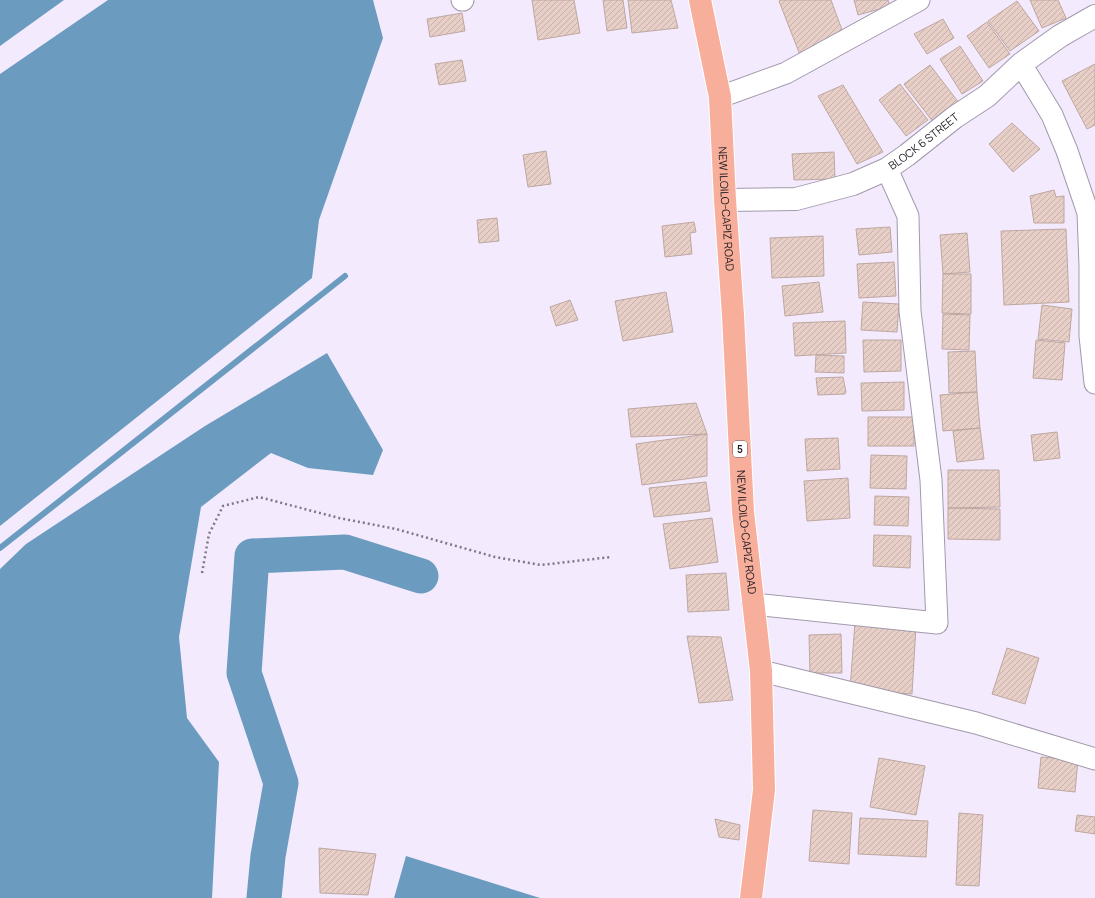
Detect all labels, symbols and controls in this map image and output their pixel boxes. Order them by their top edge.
street label: BLOCK 6 STREET [885,109,962,173]
street label: NEW ILOILO-CAPIZ ROAD [715,146,738,272]
road number: 5 [733,441,747,457]
street label: NEW ILOILO-CAPIZ ROAD [734,470,760,595]

